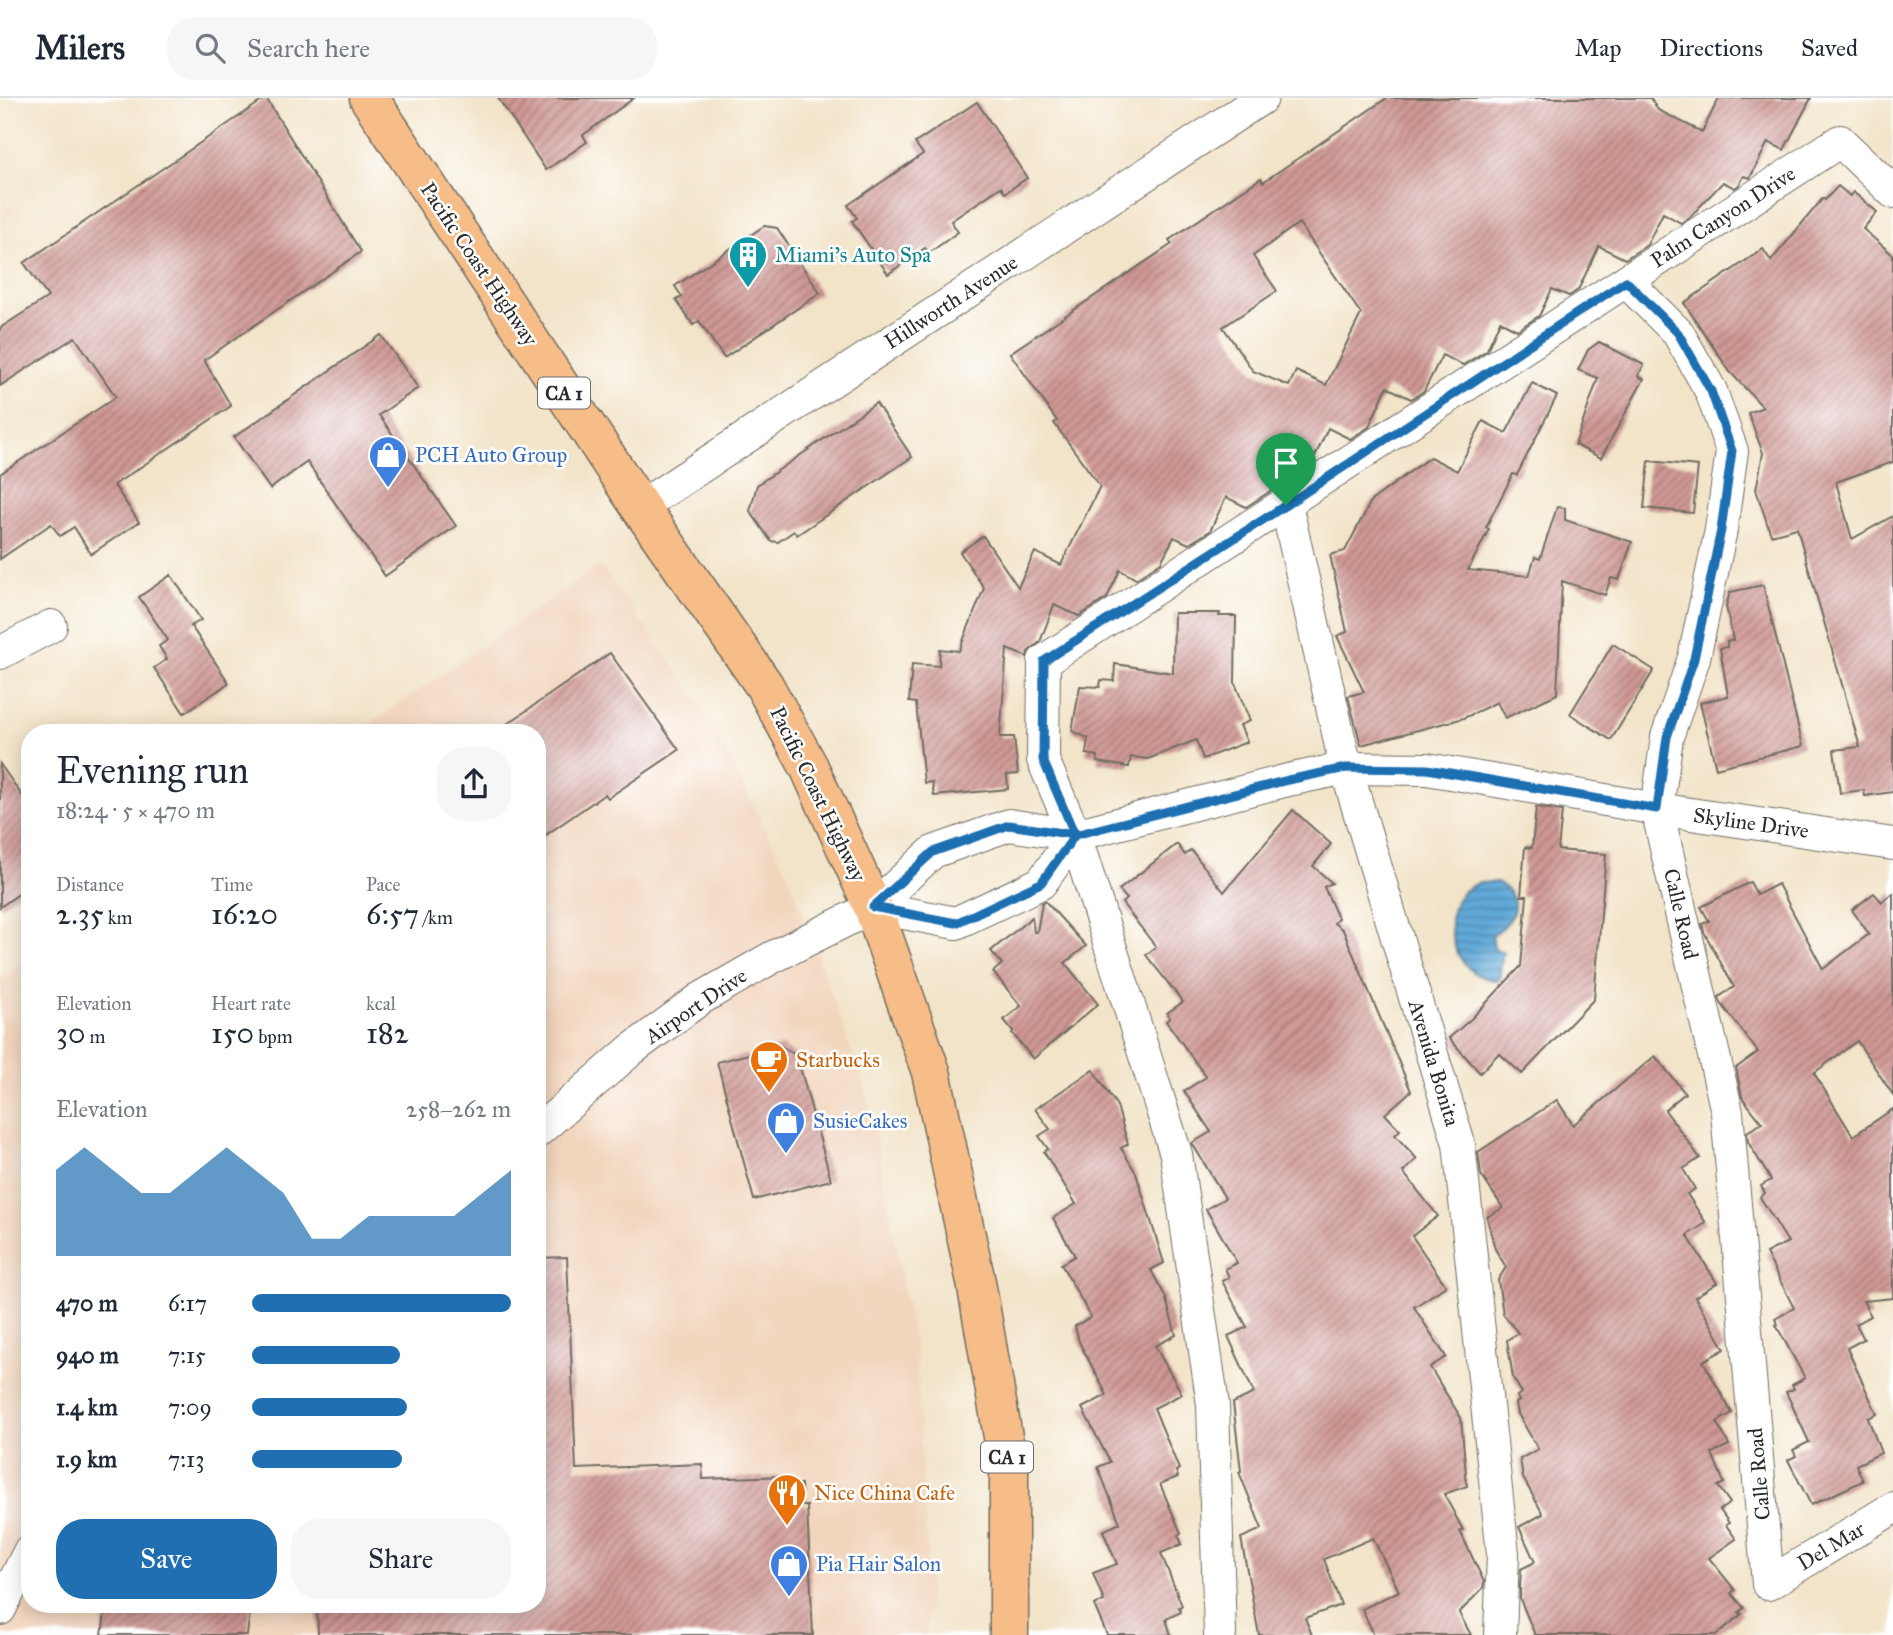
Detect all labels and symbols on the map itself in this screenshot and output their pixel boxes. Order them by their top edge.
street label: Palm Canyon Drive [1646,160,1800,273]
street label: Pacific Coast Highway [415,177,544,352]
building icon: Miami's Auto Spa [727,234,769,289]
place label: Miami's Auto Spa [775,242,931,268]
street label: Hillworth Avenue [879,249,1023,355]
road number: CA 1 [538,378,590,408]
pin [1256,433,1316,505]
shop icon: PCH Auto Group [367,434,409,489]
place label: PCH Auto Group [415,442,567,468]
street label: Pacific Coast Highway [764,702,872,887]
street label: Skyline Drive [1692,802,1811,844]
street label: Calle Road [1658,866,1704,962]
street label: Airport Drive [639,962,752,1050]
street label: Avenida Bonita [1402,996,1466,1129]
cafe icon: Starbucks [748,1039,790,1094]
place label: Starbucks [796,1047,880,1073]
shop icon: SusieCakes [765,1100,807,1155]
place label: SusieCakes [813,1108,908,1134]
street label: Calle Road [1742,1426,1776,1521]
road number: CA 1 [981,1442,1033,1472]
restaurant icon: Nice China Cafe [766,1472,808,1527]
place label: Nice China Cafe [814,1480,955,1506]
street label: Del Mar [1793,1516,1869,1576]
shop icon: Pia Hair Salon [768,1543,810,1598]
place label: Pia Hair Salon [816,1551,941,1577]

